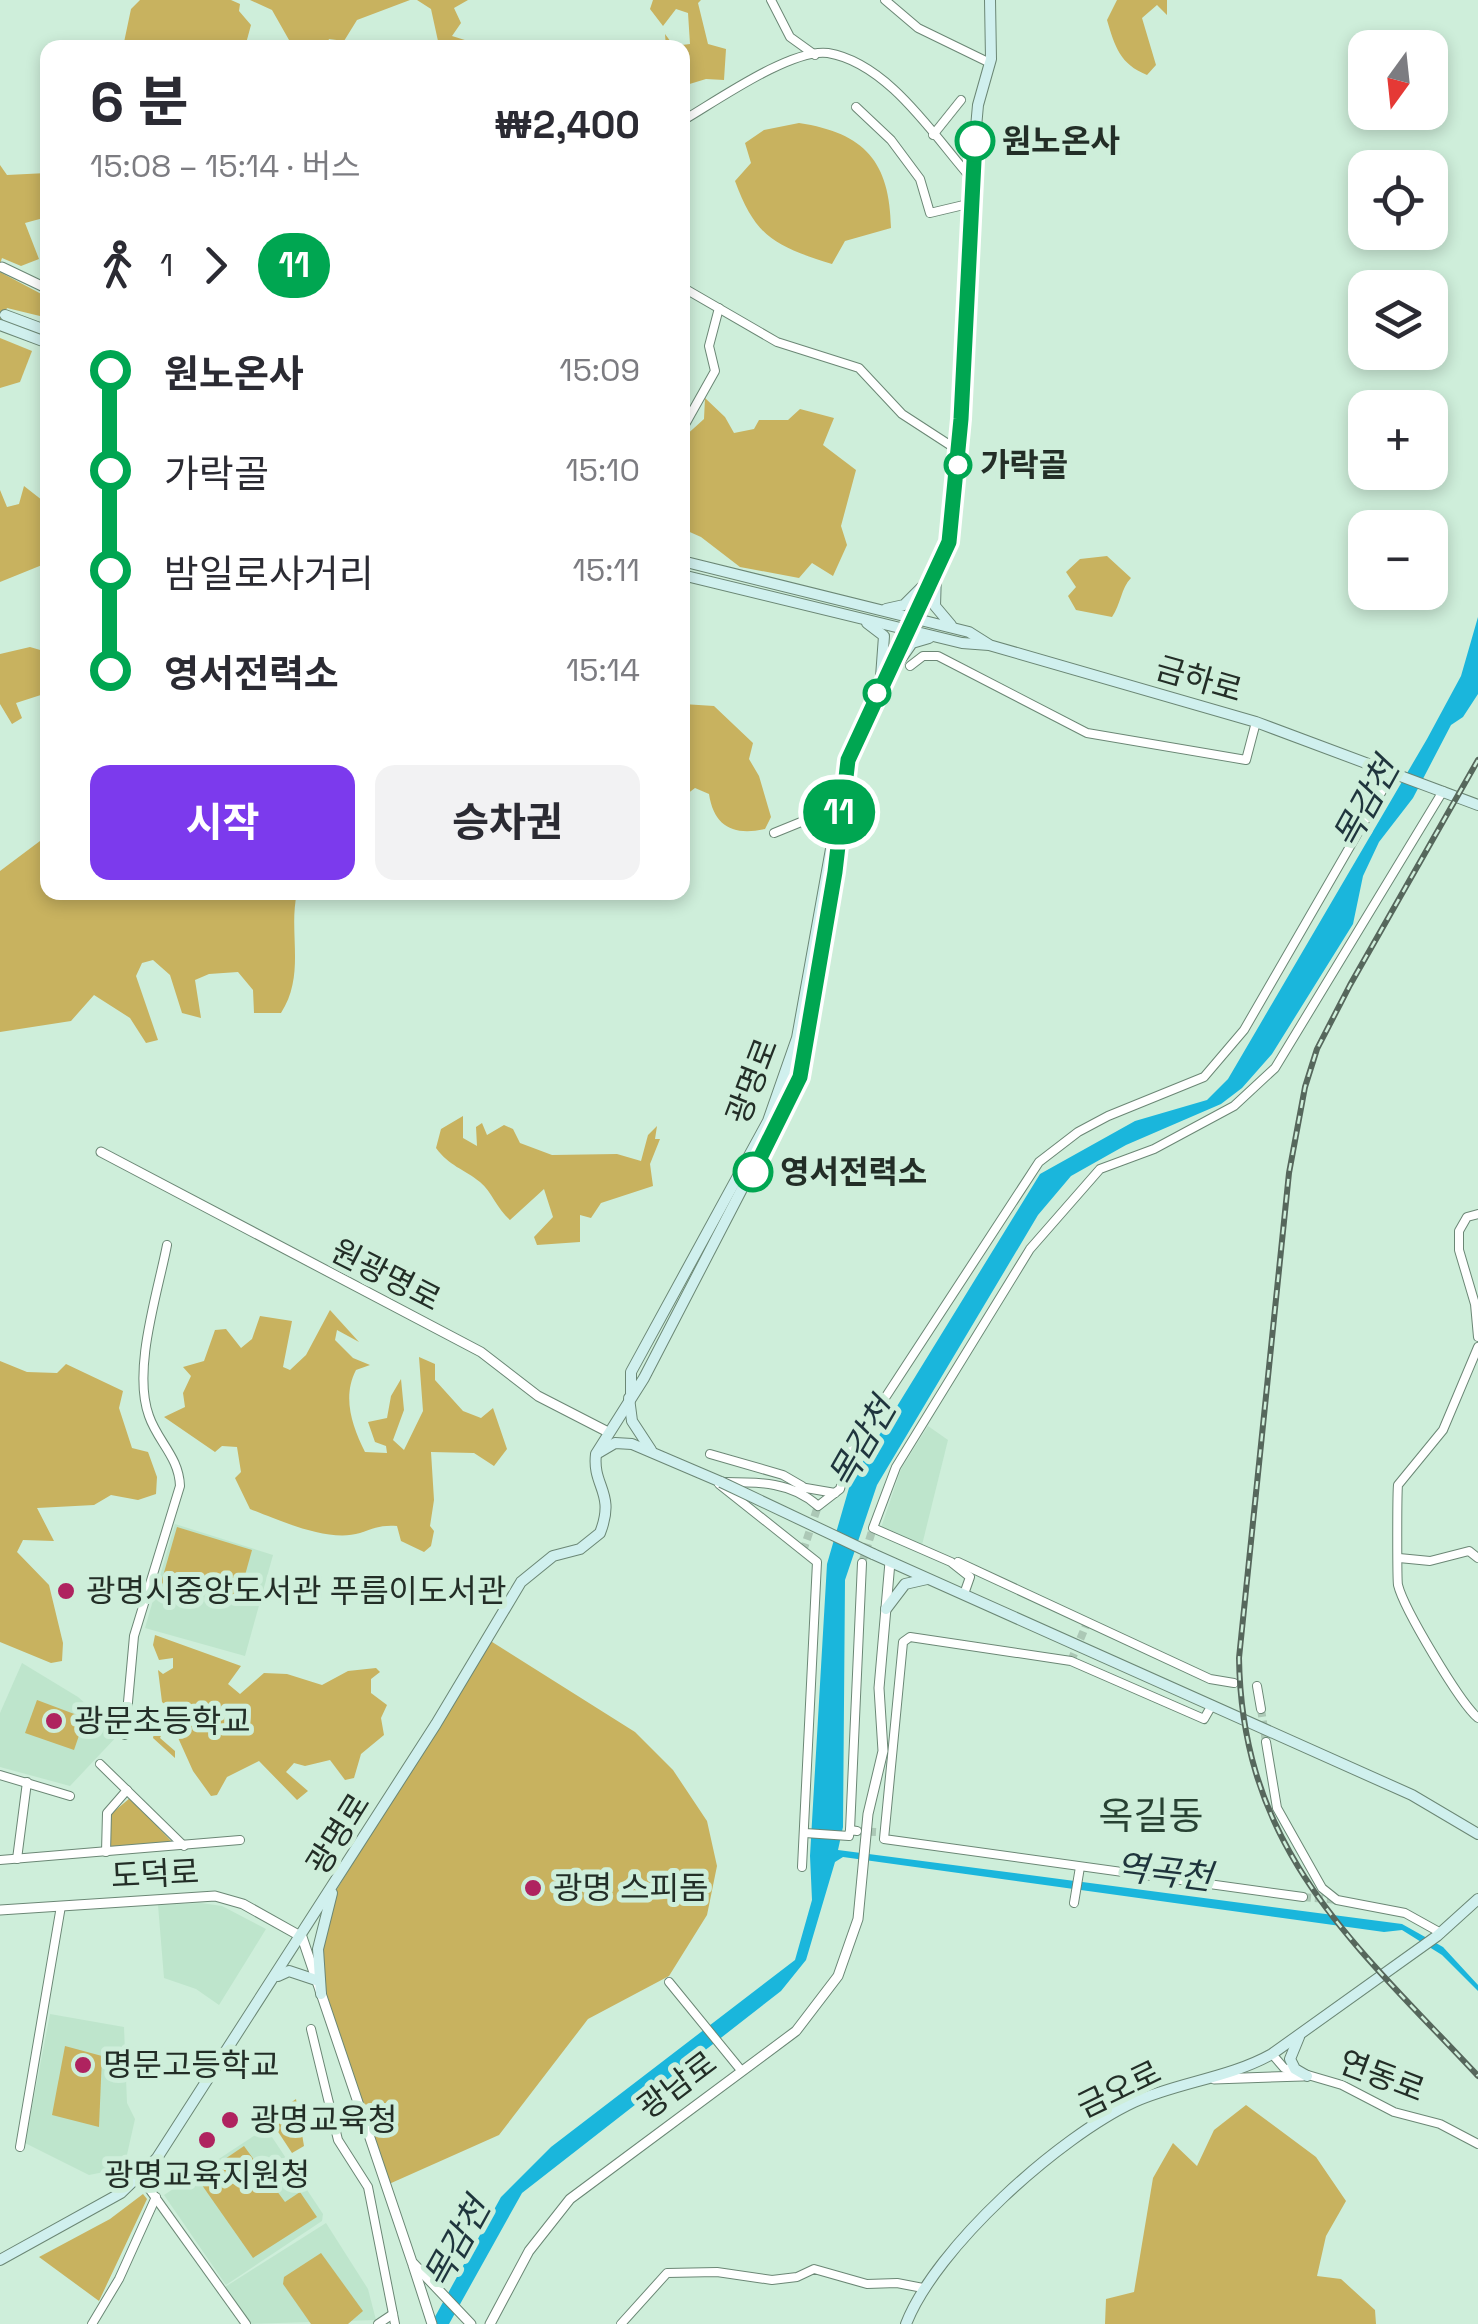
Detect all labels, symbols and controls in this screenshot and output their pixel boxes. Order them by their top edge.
north arrow [1348,30,1448,130]
map controls [1348,30,1448,610]
text: 6 분 [90,67,189,137]
text: ₩2,400 [494,101,640,149]
place label: 원노온사 [1002,121,1120,161]
marker: 원노온사 [956,122,994,160]
text: 15:08 – 15:14 · 버스 [90,146,360,186]
button: locate [1348,150,1448,250]
icon: walk [90,238,145,293]
icon: forward [188,238,243,293]
text: 11 [278,243,310,287]
text: 1 [160,245,173,285]
button: layers [1348,270,1448,370]
text: 원노온사 [164,350,304,398]
text: 15:09 [559,350,640,390]
button: + [1348,390,1448,490]
place label: 가락골 [980,445,1068,485]
text: 가락골 [164,450,269,498]
text: 15:10 [565,450,640,490]
marker: 가락골 [945,452,971,478]
button: − [1348,510,1448,610]
text: 밤일로사거리 [164,550,374,598]
text: 15:11 [573,550,640,590]
street label: 금하로 [1151,648,1247,710]
text: 영서전력소 [164,650,339,698]
text: 15:14 [566,650,640,690]
unlabelled marker [864,680,890,706]
water label: 목감천 [1323,747,1410,856]
button: 시작 [90,765,355,880]
button: 승차권 [375,765,640,880]
line badge: 11 [794,780,884,844]
text: 11 [823,790,855,834]
street label: 광명로 [718,1033,786,1129]
place label: 영서전력소 [780,1152,927,1192]
marker: 영서전력소 [734,1153,772,1191]
street label: 원광명로 [324,1230,448,1320]
water label: 목감천 [819,1387,907,1496]
place label: 광명시중앙도서관 푸름이도서관 [86,1571,506,1611]
marker: 광명시중앙도서관 푸름이도서관 [55,1580,77,1602]
place label: 광문초등학교 [74,1701,251,1741]
marker: 광문초등학교 [43,1710,65,1732]
street label: 광명로 [298,1786,378,1882]
district label: 옥길동 [1099,1792,1203,1840]
water label: 역곡천 [1113,1844,1218,1900]
street label: 도덕로 [110,1852,200,1896]
place label: 광명 스피돔 [553,1868,708,1908]
marker: 광명 스피돔 [522,1877,544,1899]
street label: 광남로 [630,2042,724,2128]
street label: 연동로 [1334,2042,1430,2110]
place label: 명문고등학교 [103,2045,280,2085]
street label: 금오로 [1071,2052,1167,2126]
marker: 명문고등학교 [72,2054,94,2076]
place label: 광명교육청 [250,2100,397,2140]
marker: 광명교육청 [219,2109,241,2131]
marker: 광명교육지원청 [196,2129,218,2151]
place label: 광명교육지원청 [104,2155,310,2195]
water label: 목감천 [414,2187,501,2296]

